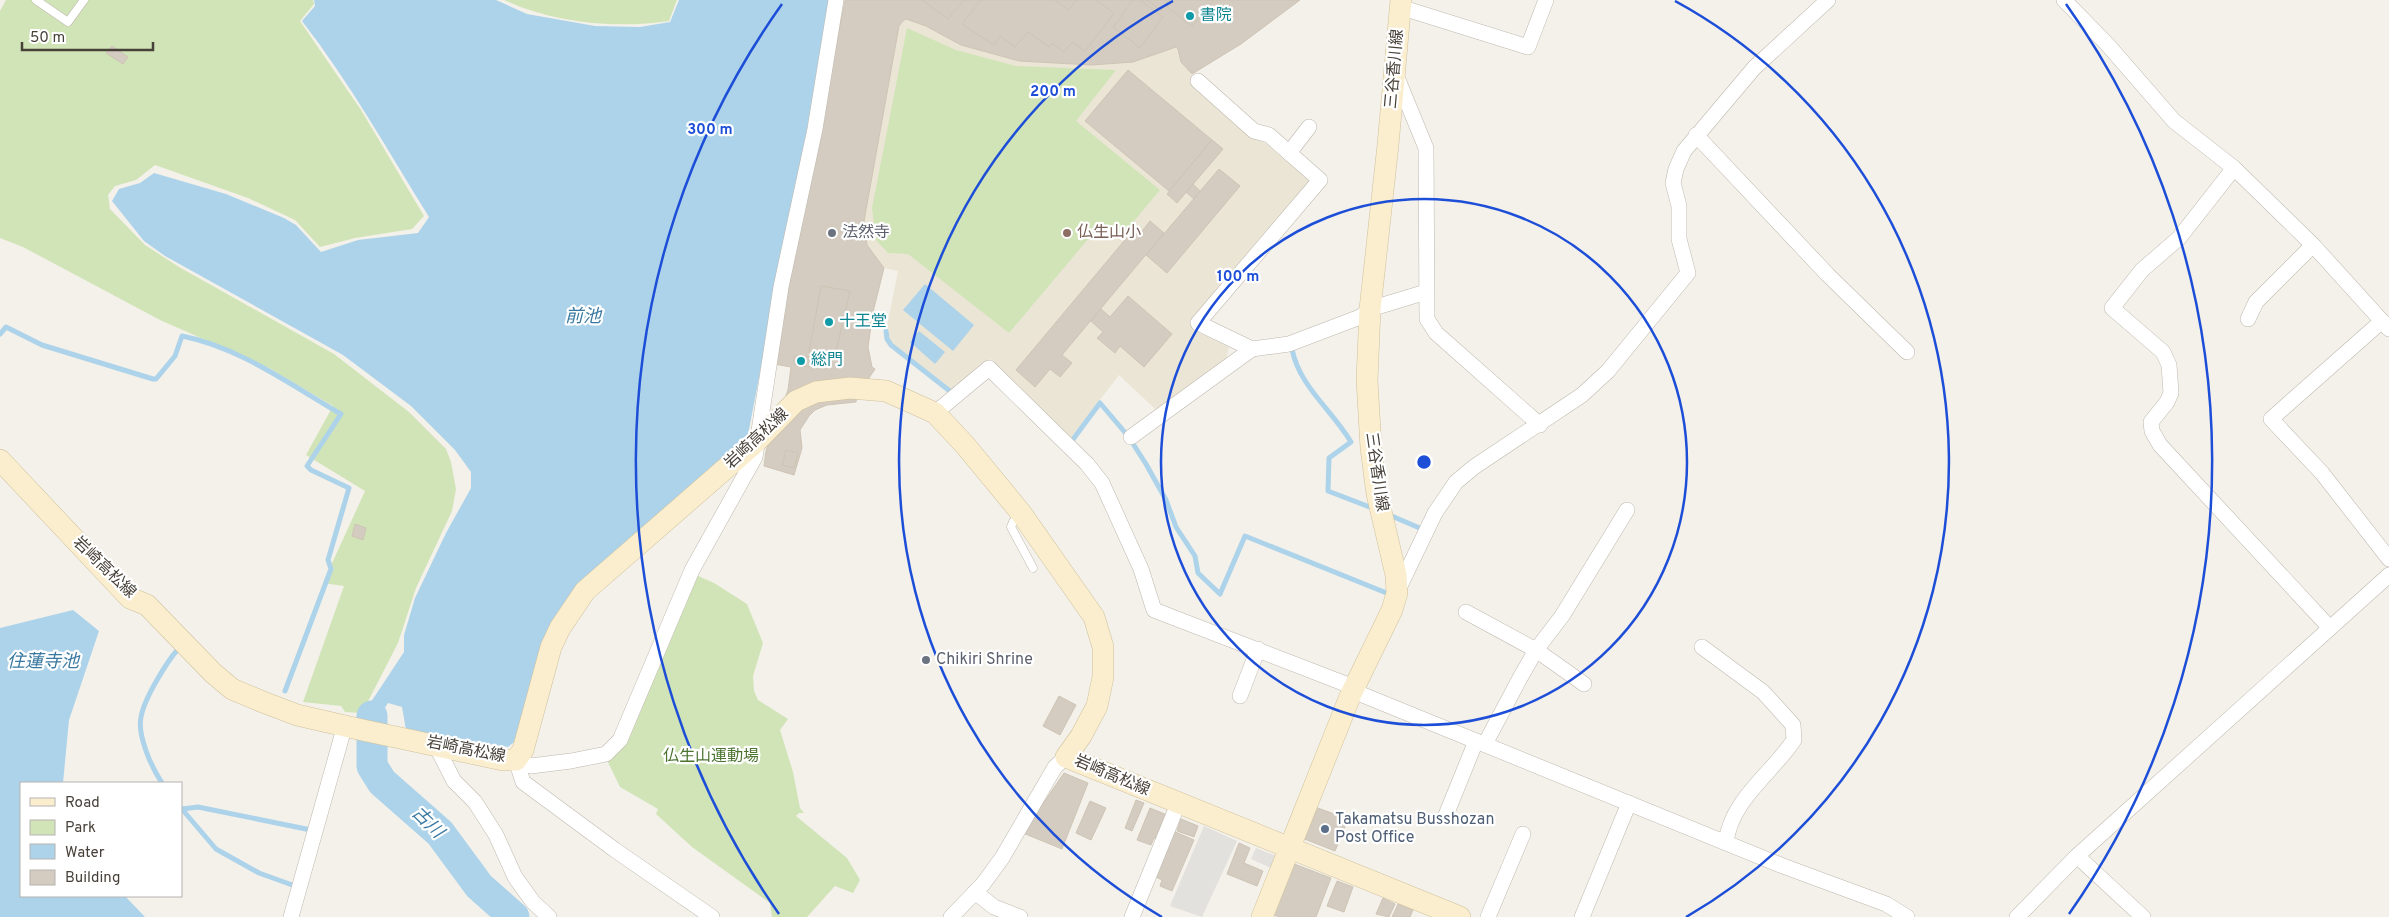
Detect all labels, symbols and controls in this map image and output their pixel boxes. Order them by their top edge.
place label: 書院 [1200,6,1232,26]
marker: 書院 [1184,10,1196,22]
scale bar [22,20,154,52]
street label: 三谷香川線 [1382,28,1408,110]
text: 50 m [30,29,65,48]
text: 200 m [1030,83,1076,102]
text: 300 m [687,121,733,140]
place label: 法然寺 [842,223,890,243]
place label: 仏生山小 [1077,223,1141,243]
marker: 法然寺 [826,227,838,239]
marker: 仏生山小 [1061,227,1073,239]
text: 100 m [1217,268,1259,287]
water label: 前池 [565,306,603,329]
place label: 十王堂 [839,312,887,332]
marker: 十王堂 [823,316,835,328]
place label: 総門 [811,351,843,371]
marker: 総門 [795,355,807,367]
street label: 岩崎高松線 [721,404,793,474]
street label: 三谷香川線 [1361,431,1391,513]
centre of rings [1415,453,1433,471]
street label: 岩崎高松線 [68,533,140,603]
place label: Chikiri Shrine [936,650,1033,670]
water label: 住蓮寺池 [7,651,81,674]
marker: Chikiri Shrine [920,654,932,666]
street label: 岩崎高松線 [425,733,507,767]
park label: 仏生山運動場 [663,747,759,767]
street label: 岩崎高松線 [1071,751,1153,801]
legend [20,782,182,897]
text: Road [65,794,100,813]
water label: 古川 [406,802,449,845]
place label: Takamatsu Busshozan Post Office [1335,810,1495,848]
text: Park [65,819,96,838]
marker: Takamatsu Busshozan Post Office [1319,823,1331,835]
text: Water [65,844,105,863]
text: Building [65,869,120,888]

